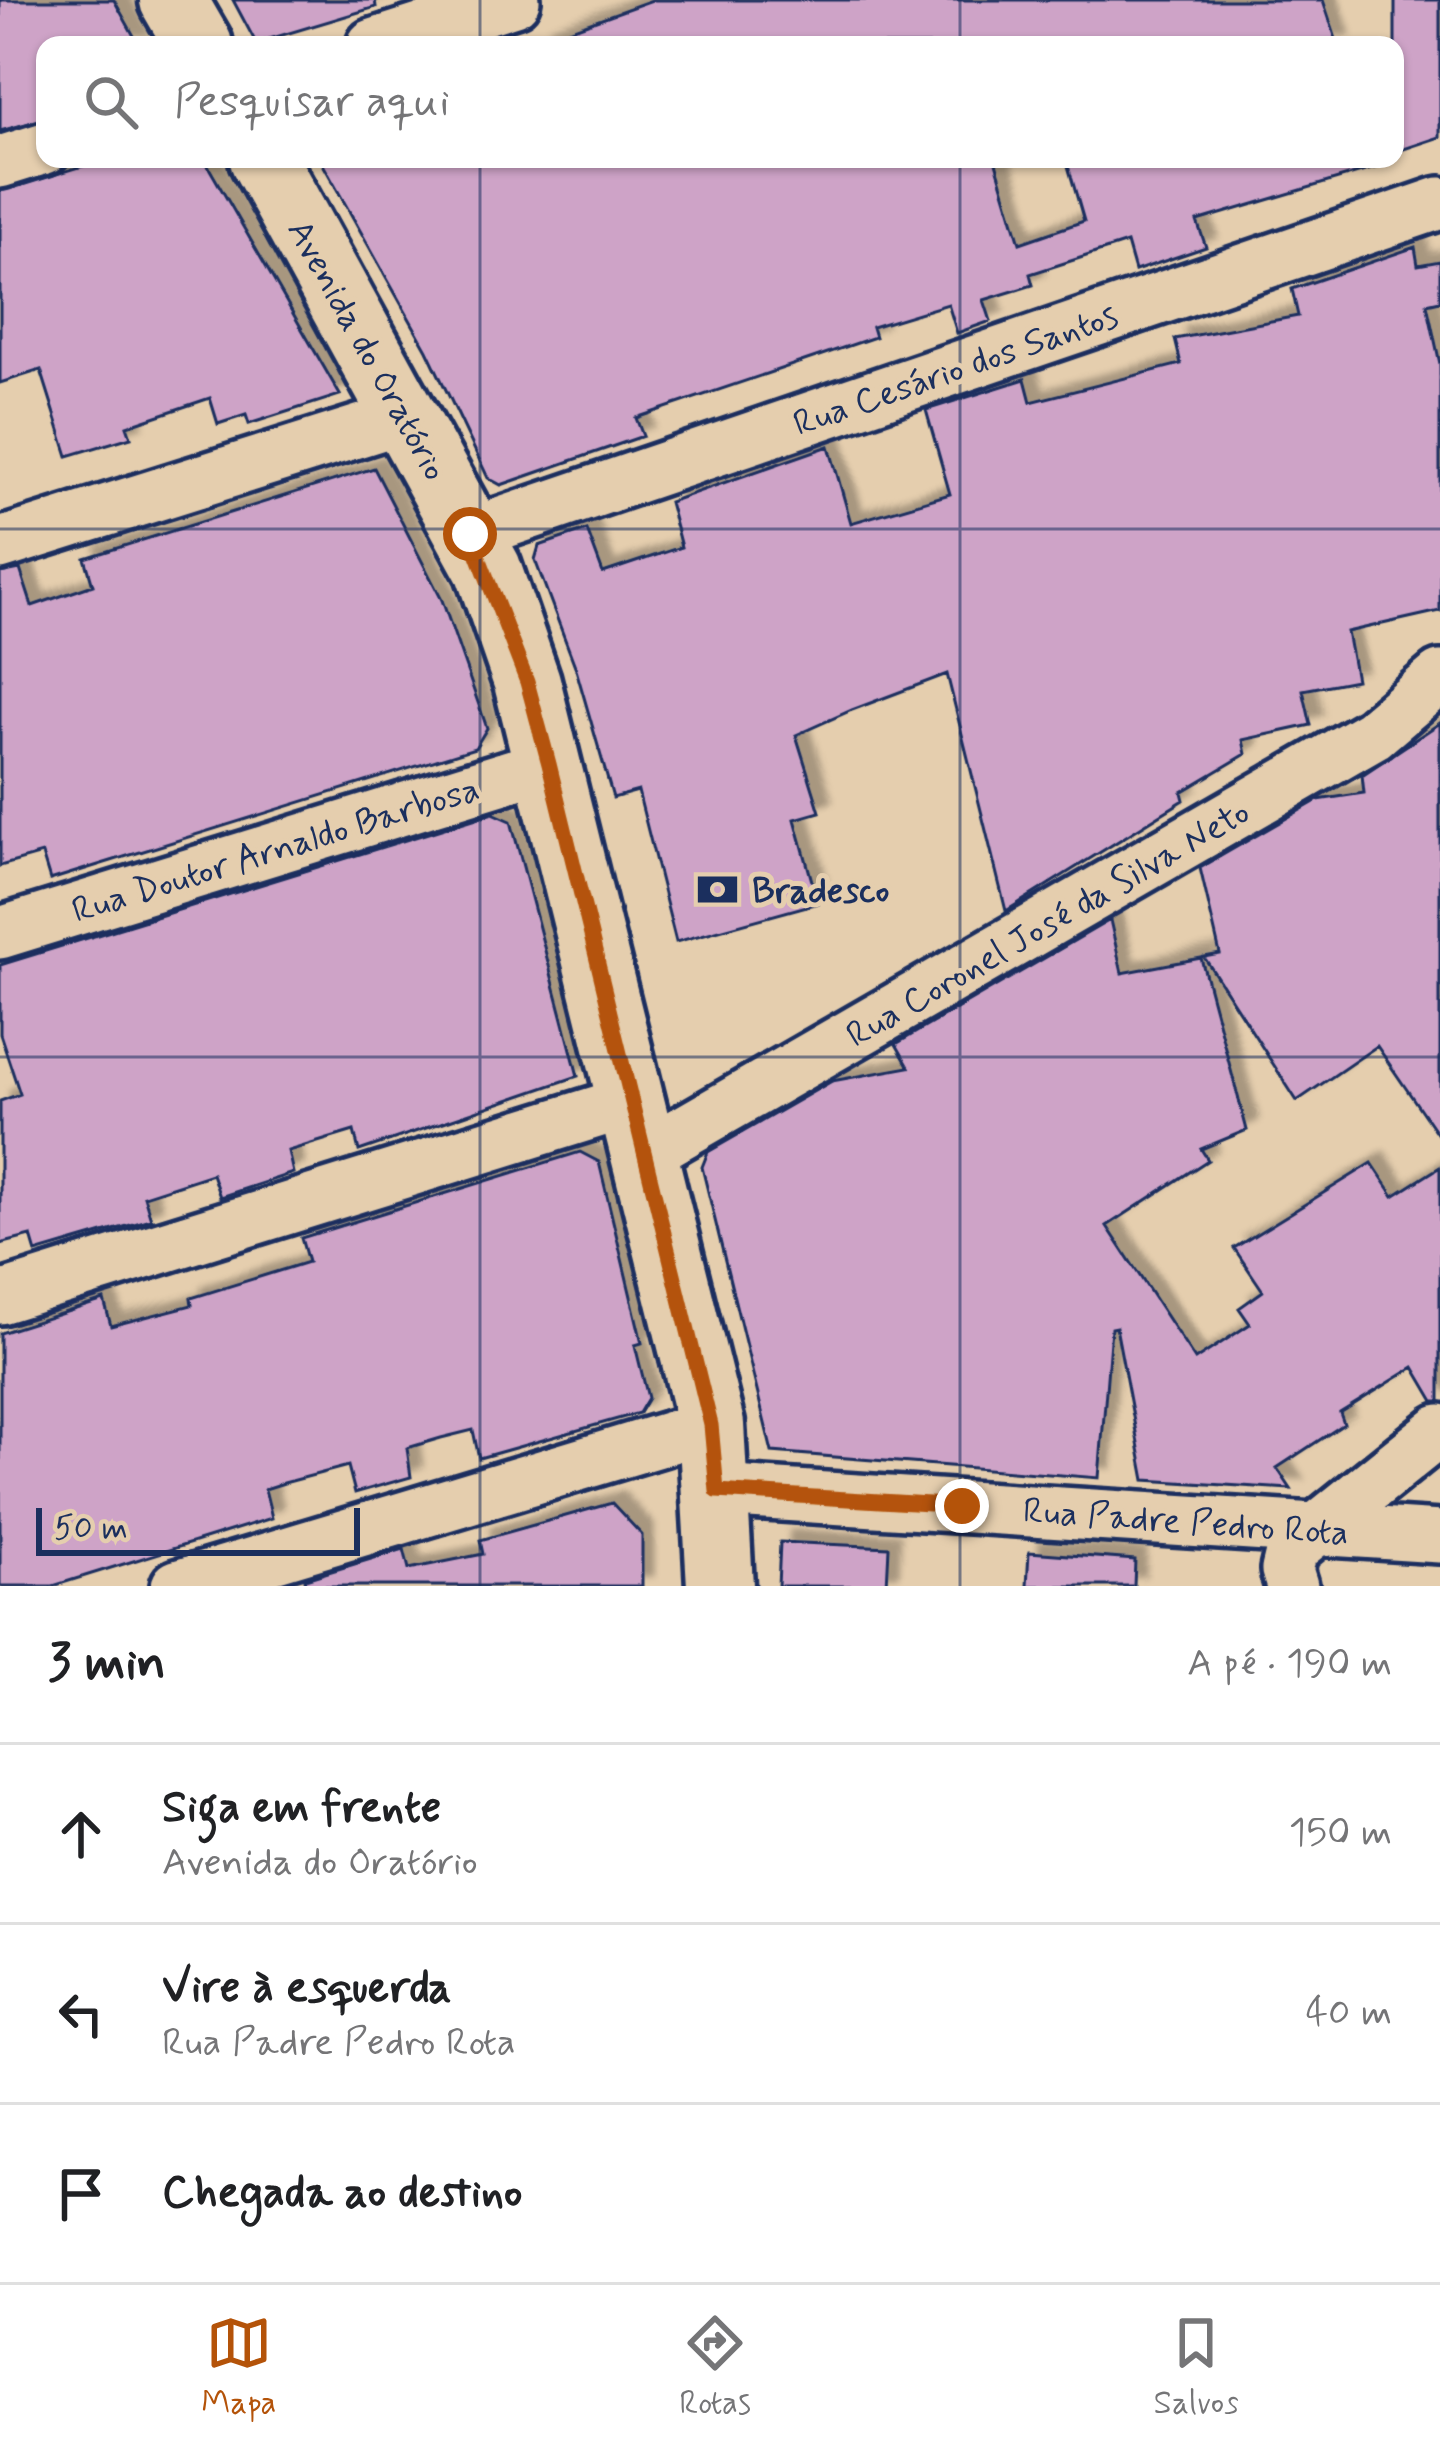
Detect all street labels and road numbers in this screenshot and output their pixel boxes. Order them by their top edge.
street label: Avenida do Oratório [275,212,457,490]
street label: Rua Cesário dos Santos [788,294,1125,449]
street label: Rua Doutor Arnaldo Barbosa [67,767,486,936]
street label: Rua Coronel José da Silva Neto [838,790,1259,1060]
street label: Rua Padre Pedro Rota [1021,1489,1350,1558]

